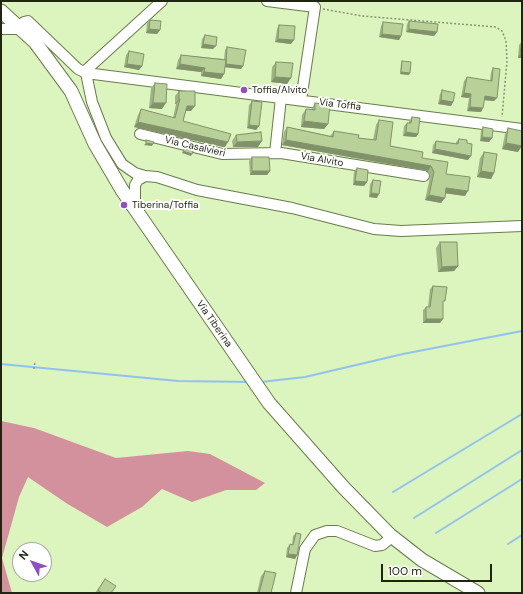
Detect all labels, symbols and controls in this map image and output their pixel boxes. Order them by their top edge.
place label: Toffia/Alvito [252,84,307,96]
marker: Toffia/Alvito [239,85,249,95]
street label: Via Toffia [318,96,362,114]
street label: Via Casalvieri [163,134,227,160]
street label: Via Alvito [300,150,344,170]
place label: Tiberina/Toffia [132,199,198,211]
marker: Tiberina/Toffia [119,200,129,210]
street label: Via Tiberina [193,298,235,350]
north arrow [12,542,52,582]
text: N [16,547,32,563]
scale bar [383,556,494,582]
text: 100 m [388,563,422,579]

